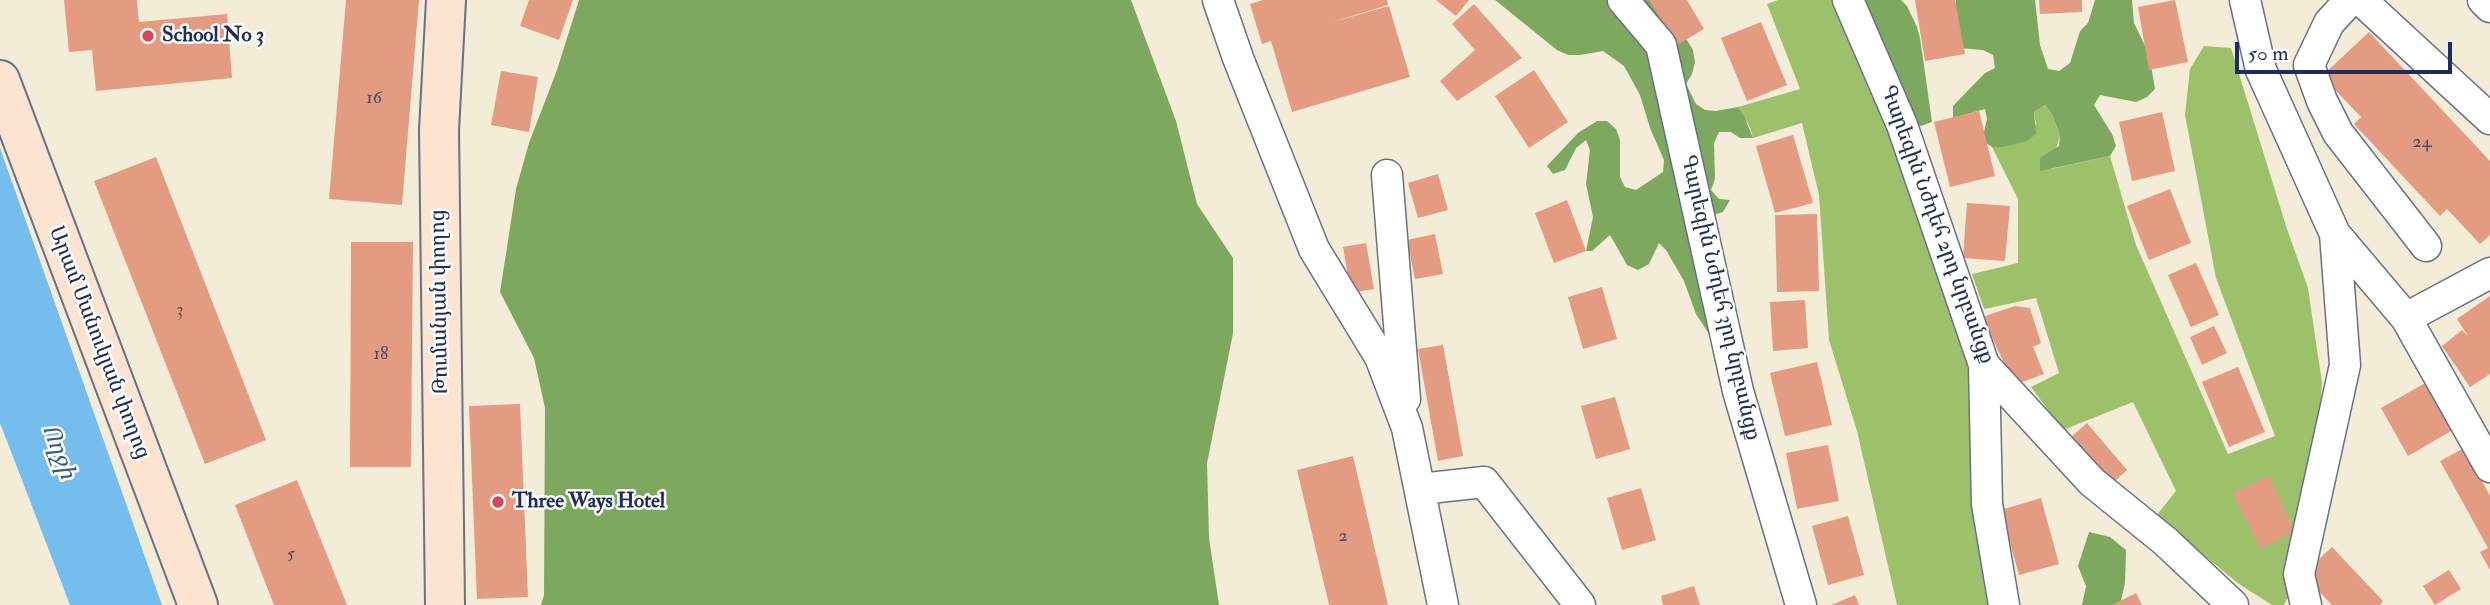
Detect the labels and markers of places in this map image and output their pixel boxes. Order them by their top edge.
place label: School No 3 [162,23,264,49]
marker: School No 3 [140,28,156,44]
place label: Three Ways Hotel [512,489,665,515]
marker: Three Ways Hotel [490,494,506,510]

